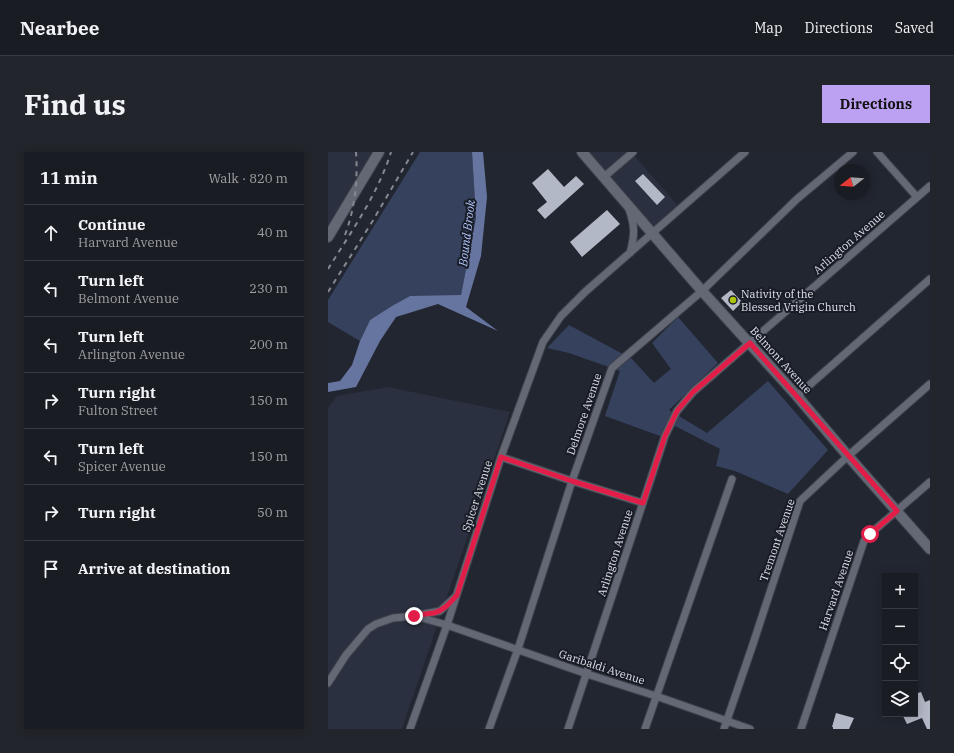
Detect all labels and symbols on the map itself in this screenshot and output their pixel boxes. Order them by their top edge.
north arrow [834,164,870,200]
water label: Bound Brook [455,198,478,268]
street label: Arlington Avenue [810,207,888,277]
place label: Nativity of the Blessed Vrigin Church [741,287,856,314]
marker: Nativity of the Blessed Vrigin Church [728,295,738,305]
street label: Belmont Avenue [747,324,815,396]
street label: Delmore Avenue [563,371,605,457]
street label: Spicer Avenue [459,458,495,533]
street label: Tremont Avenue [756,497,798,583]
street label: Arlington Avenue [594,508,636,598]
route start [861,525,879,543]
street label: Harvard Avenue [816,548,856,632]
route end [405,607,423,625]
street label: Garibaldi Avenue [557,646,647,688]

